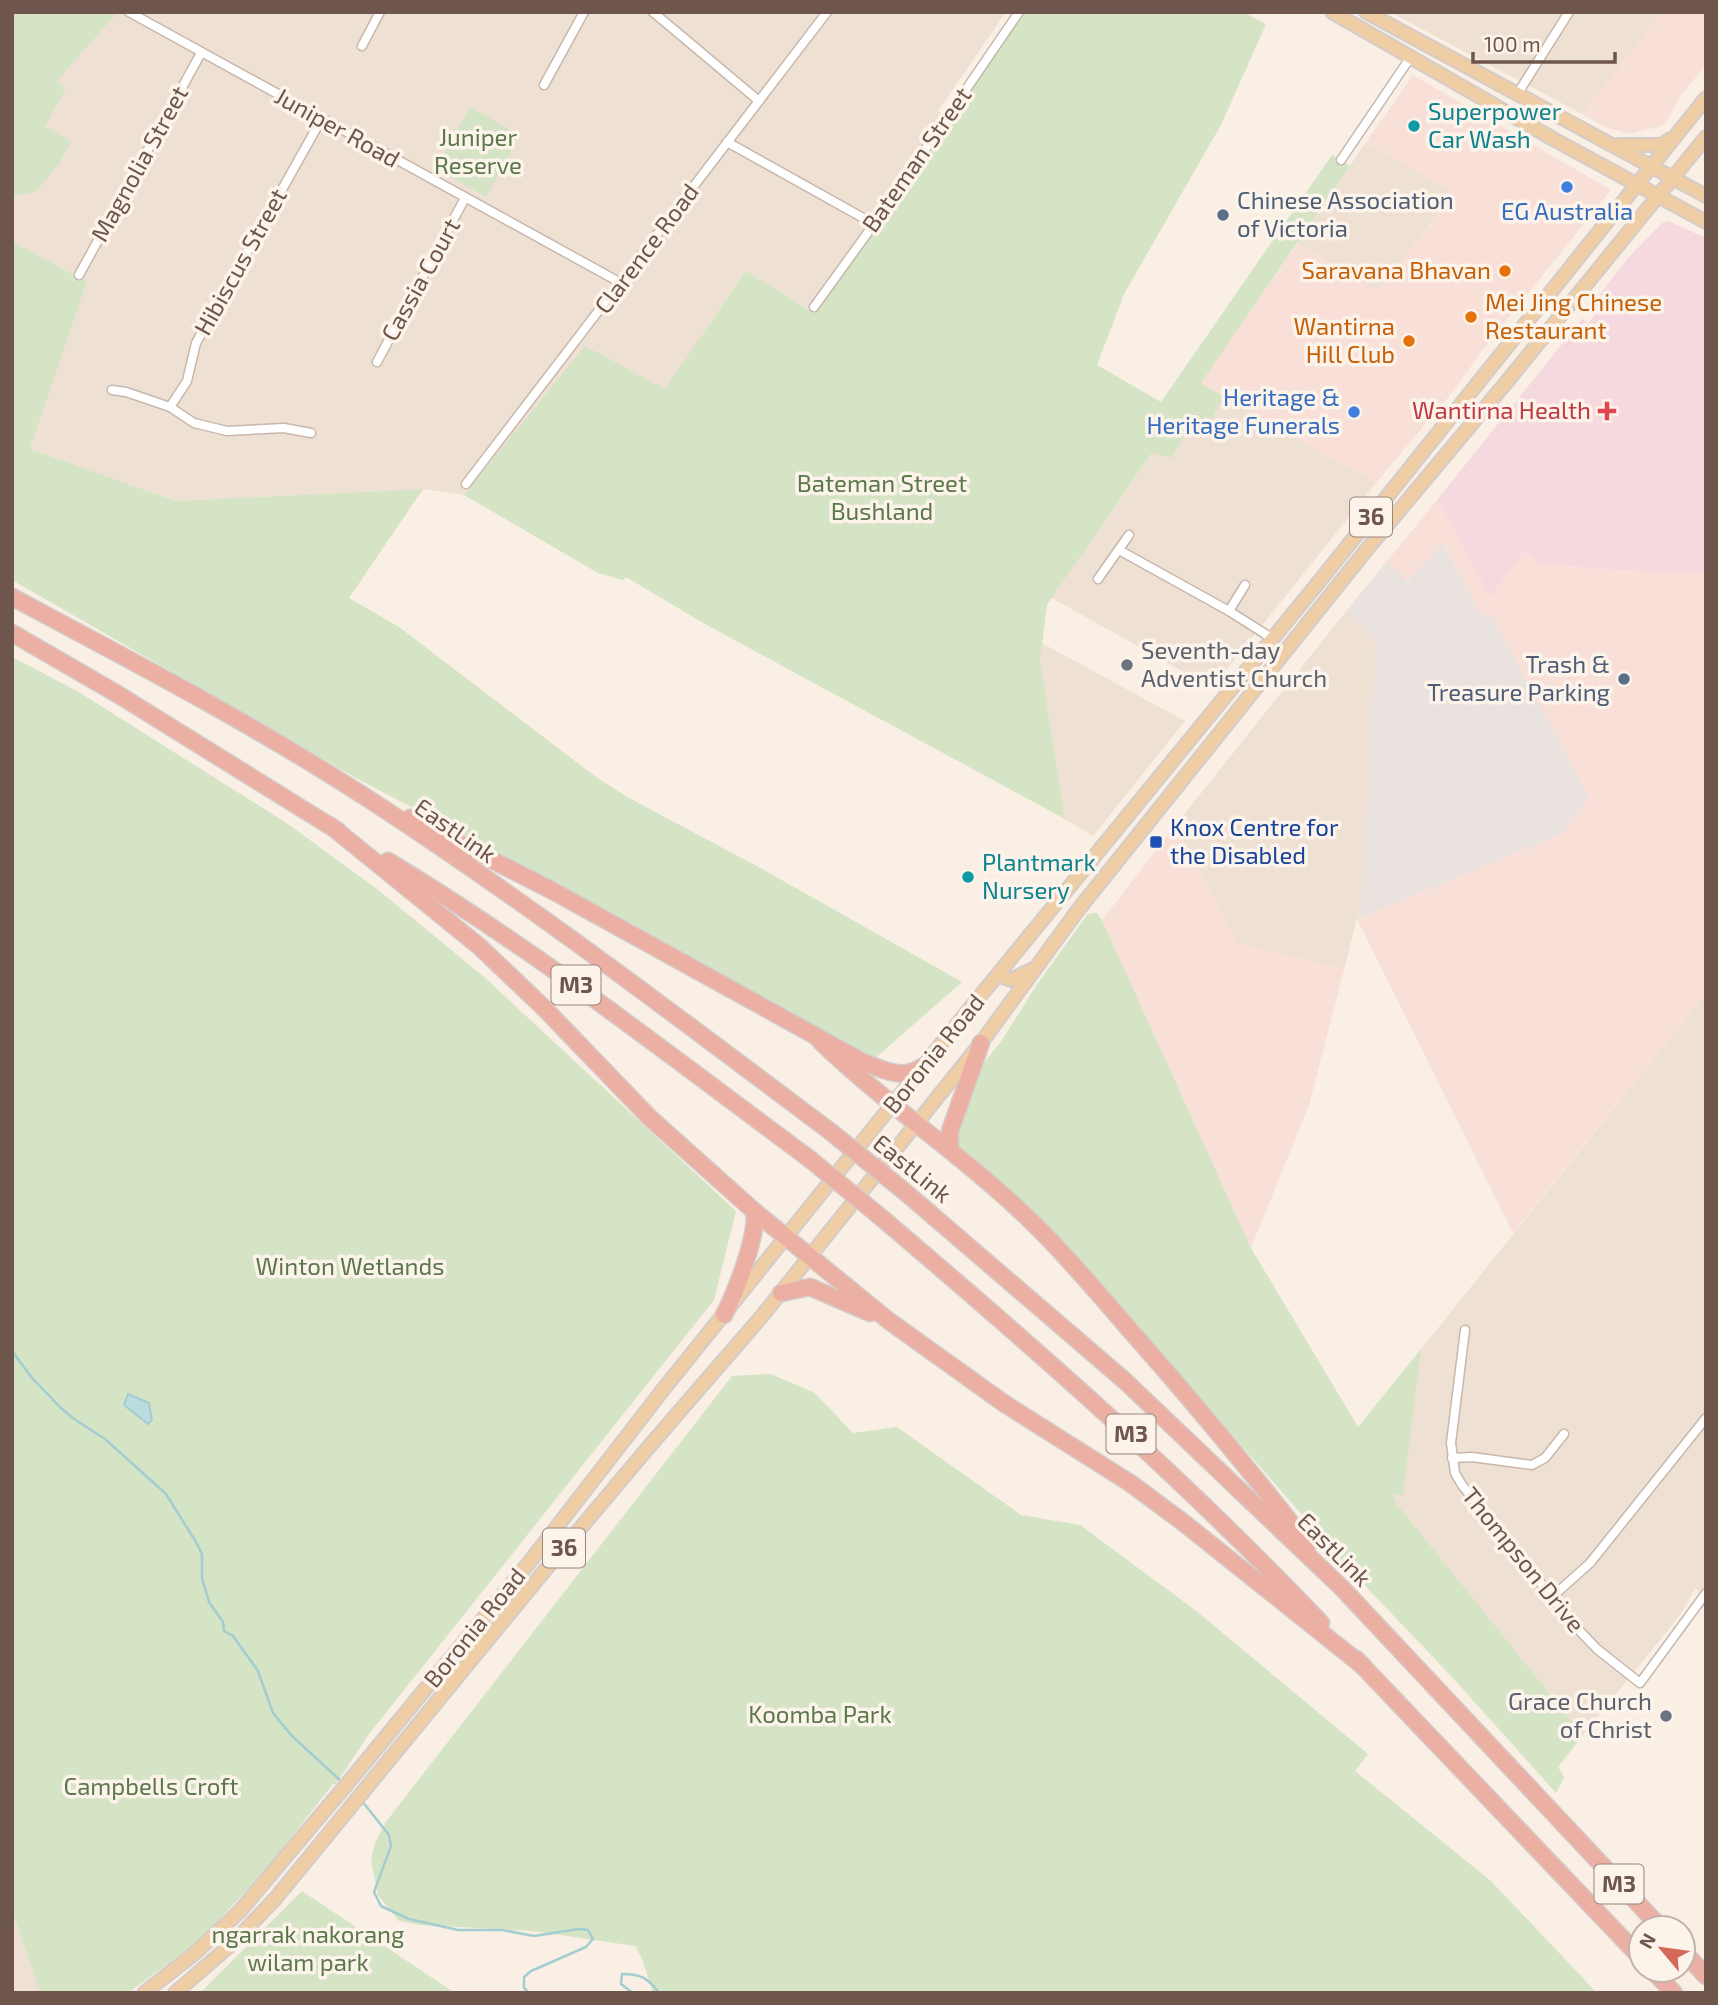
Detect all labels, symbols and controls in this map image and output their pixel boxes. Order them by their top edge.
scale bar [1473,21,1615,65]
text: 100 m [1484,31,1541,56]
street label: Magnolia Street [84,80,193,246]
street label: Juniper Road [270,80,405,173]
street label: Bateman Street [855,81,976,237]
place label: Superpower Car Wash [1428,96,1562,153]
marker: Superpower Car Wash [1406,118,1422,134]
park label: Juniper Reserve [434,122,522,179]
street label: Clarence Road [588,177,704,319]
marker: EG Australia [1559,179,1575,195]
street label: Hibiscus Street [187,183,292,340]
place label: Chinese Association of Victoria [1237,185,1454,242]
place label: EG Australia [1501,196,1633,225]
marker: Chinese Association of Victoria [1215,207,1231,223]
street label: Cassia Court [374,213,465,346]
place label: Saravana Bhavan [1302,255,1491,284]
marker: Saravana Bhavan [1497,263,1513,279]
place label: Mei Jing Chinese Restaurant [1485,287,1662,344]
marker: Mei Jing Chinese Restaurant [1463,309,1479,325]
place label: Wantirna Hill Club [1294,311,1395,368]
marker: Wantirna Hill Club [1401,333,1417,349]
place label: Heritage & Heritage Funerals [1146,382,1340,439]
place label: Wantirna Health [1412,395,1591,424]
marker: Wantirna Health [1597,401,1617,421]
marker: Heritage & Heritage Funerals [1346,404,1362,420]
park label: Bateman Street Bushland [797,468,967,525]
road number: 36 [1350,498,1392,537]
place label: Seventh-day Adventist Church [1141,635,1327,692]
place label: Trash & Treasure Parking [1427,649,1610,706]
marker: Seventh-day Adventist Church [1119,657,1135,673]
marker: Trash & Treasure Parking [1616,671,1632,687]
street label: EastLink [410,791,502,868]
place label: Knox Centre for the Disabled [1170,812,1339,869]
marker: Knox Centre for the Disabled [1148,834,1164,850]
place label: Plantmark Nursery [982,847,1096,904]
marker: Plantmark Nursery [960,869,976,885]
road number: M3 [552,966,600,1004]
street label: Boronia Road [876,988,990,1119]
street label: EastLink [868,1127,958,1208]
park label: Winton Wetlands [256,1251,444,1280]
road number: M3 [1106,1414,1156,1454]
street label: Thompson Drive [1457,1481,1592,1638]
street label: EastLink [1292,1506,1378,1592]
road number: 36 [543,1528,585,1568]
street label: Boronia Road [417,1562,531,1693]
place label: Grace Church of Christ [1508,1686,1652,1743]
park label: Koomba Park [748,1699,892,1728]
marker: Grace Church of Christ [1658,1708,1674,1724]
park label: Campbells Croft [63,1771,239,1800]
road number: M3 [1594,1865,1644,1904]
north arrow [1627,1914,1697,1984]
park label: ngarrak nakorang wilam park [212,1919,404,1976]
text: N [1633,1929,1660,1952]

